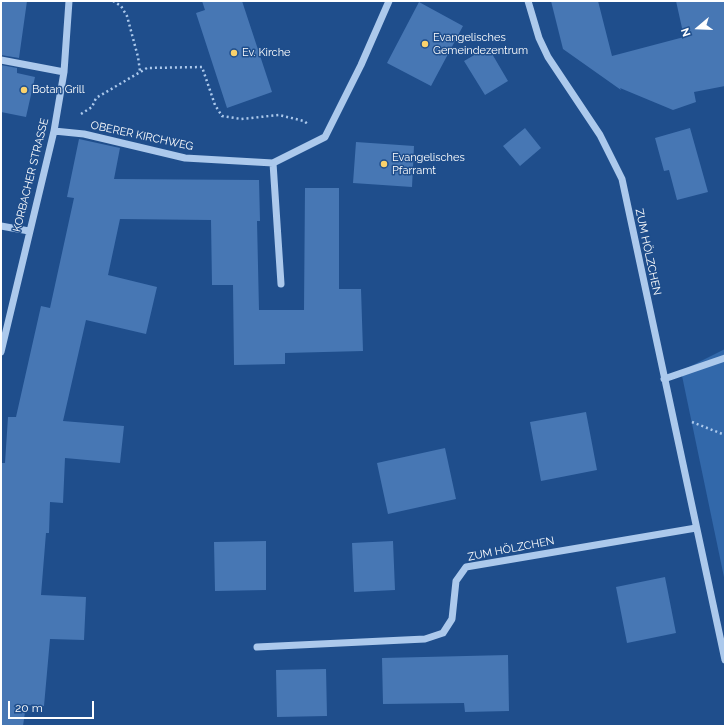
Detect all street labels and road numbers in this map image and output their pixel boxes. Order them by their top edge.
street label: KORBACHER STRASSE [10,117,52,233]
street label: OBERER KIRCHWEG [89,119,195,153]
street label: ZUM HÖLZCHEN [632,208,664,296]
street label: ZUM HÖLZCHEN [467,534,555,564]

